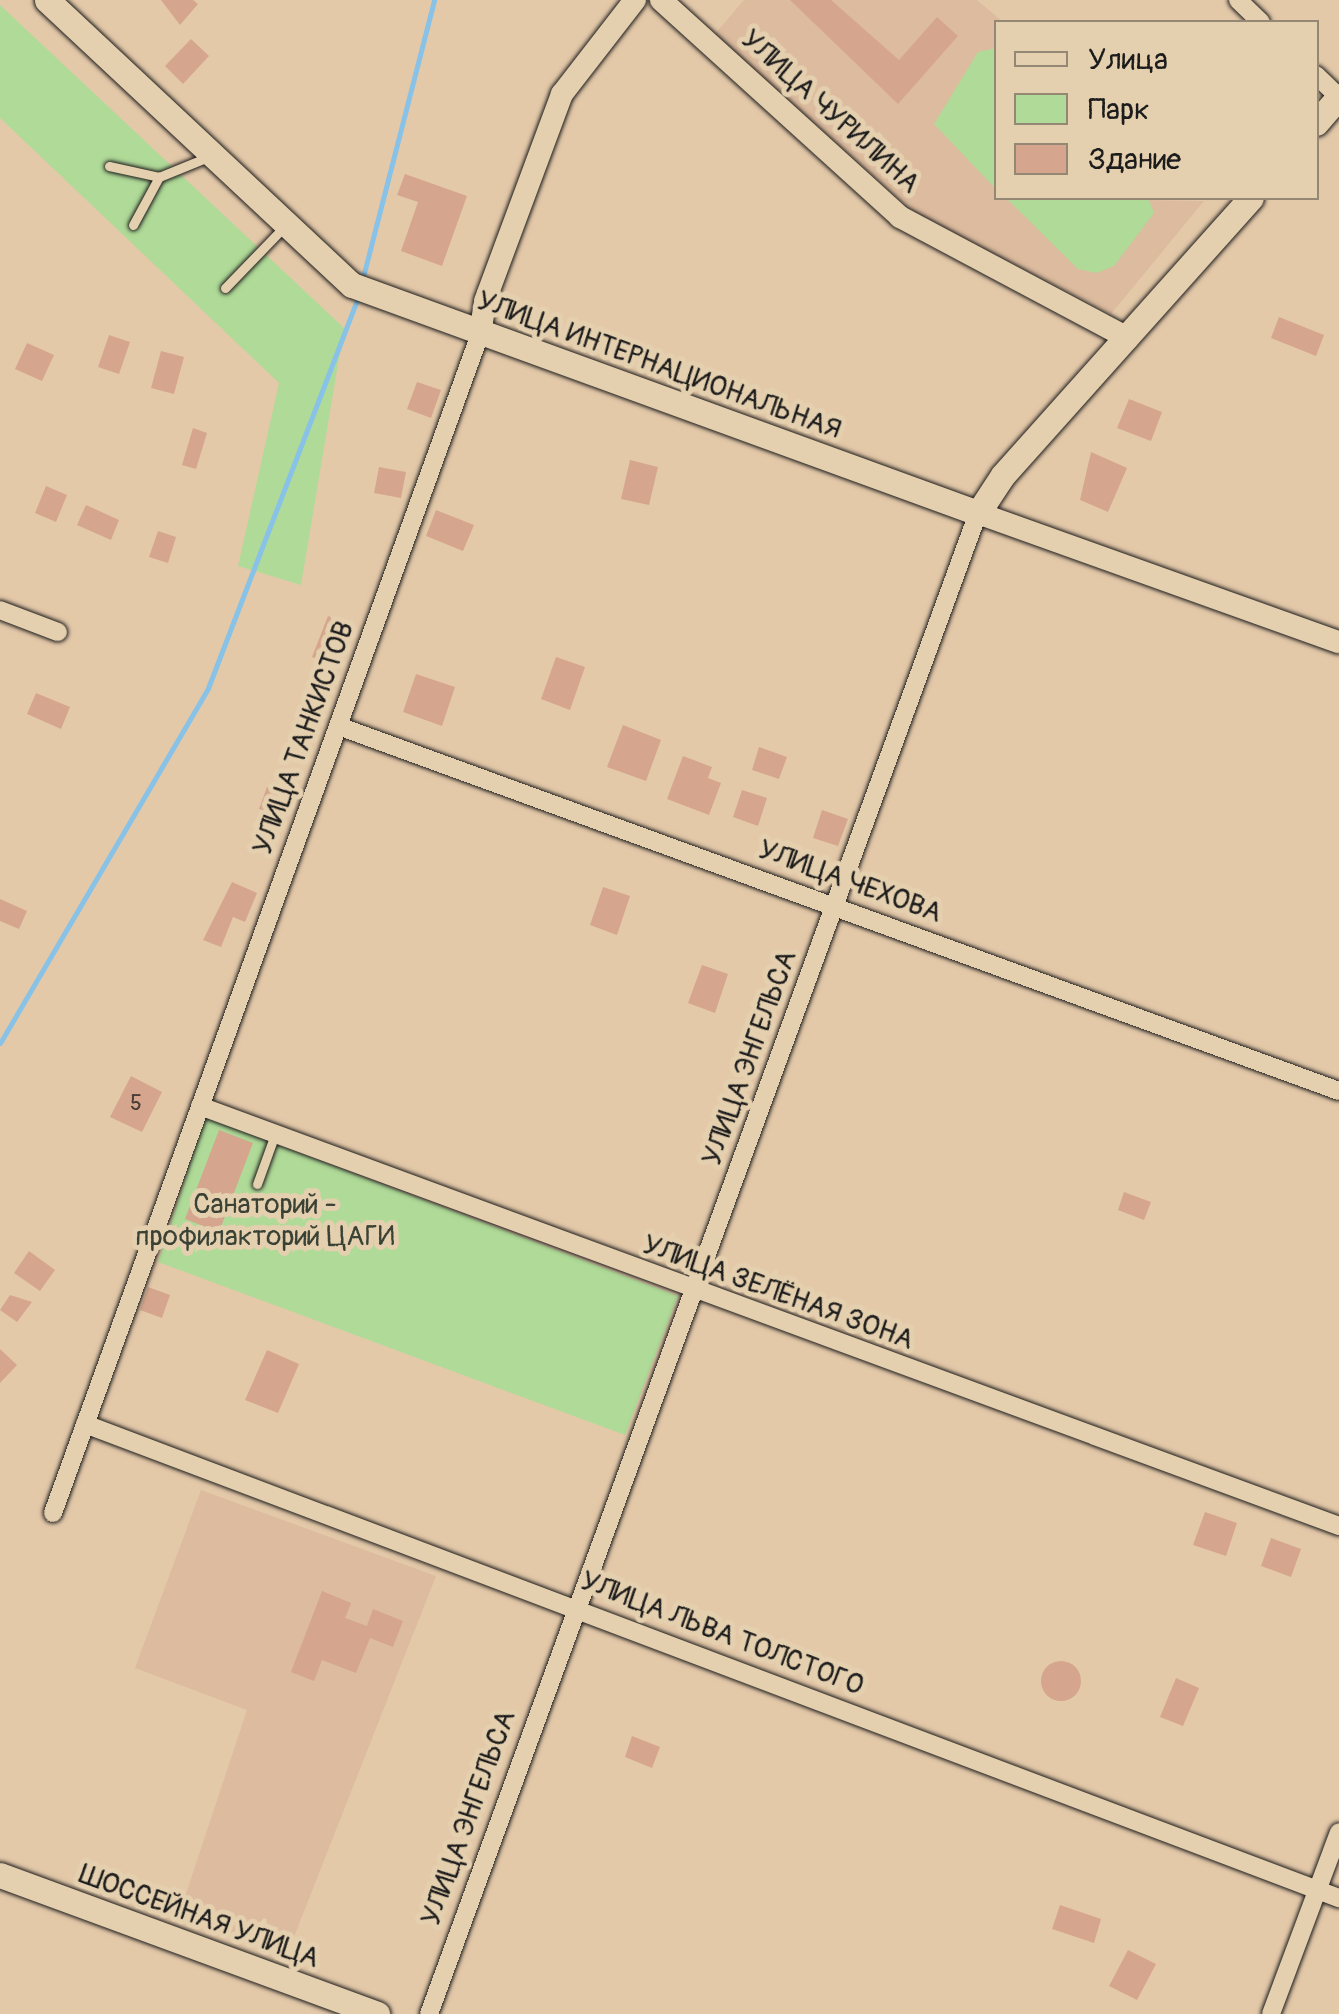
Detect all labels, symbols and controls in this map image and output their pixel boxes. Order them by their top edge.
legend [994,20,1319,200]
street label: УЛИЦА ЧУРИЛИНА [734,23,926,201]
text: Улица [1088,41,1168,78]
text: Парк [1088,91,1150,128]
text: Здание [1088,141,1181,178]
street label: УЛИЦА ИНТЕРНАЦИОНАЛЬНАЯ [472,284,846,448]
street label: УЛИЦА ТАНКИСТОВ [246,617,362,859]
street label: УЛИЦА ЧЕХОВА [754,833,946,931]
street label: УЛИЦА ЭНГЕЛЬСА [696,946,804,1170]
house number: 5 [130,1091,142,1117]
park label: Санаторий - профилакторий ЦАГИ [135,1188,395,1254]
street label: УЛИЦА ЗЕЛЁНАЯ ЗОНА [638,1228,918,1358]
street label: УЛИЦА ЛЬВА ТОЛСТОГО [576,1565,868,1703]
street label: УЛИЦА ЭНГЕЛЬСА [415,1706,523,1930]
street label: ШОССЕЙНАЯ УЛИЦА [74,1858,324,1976]

